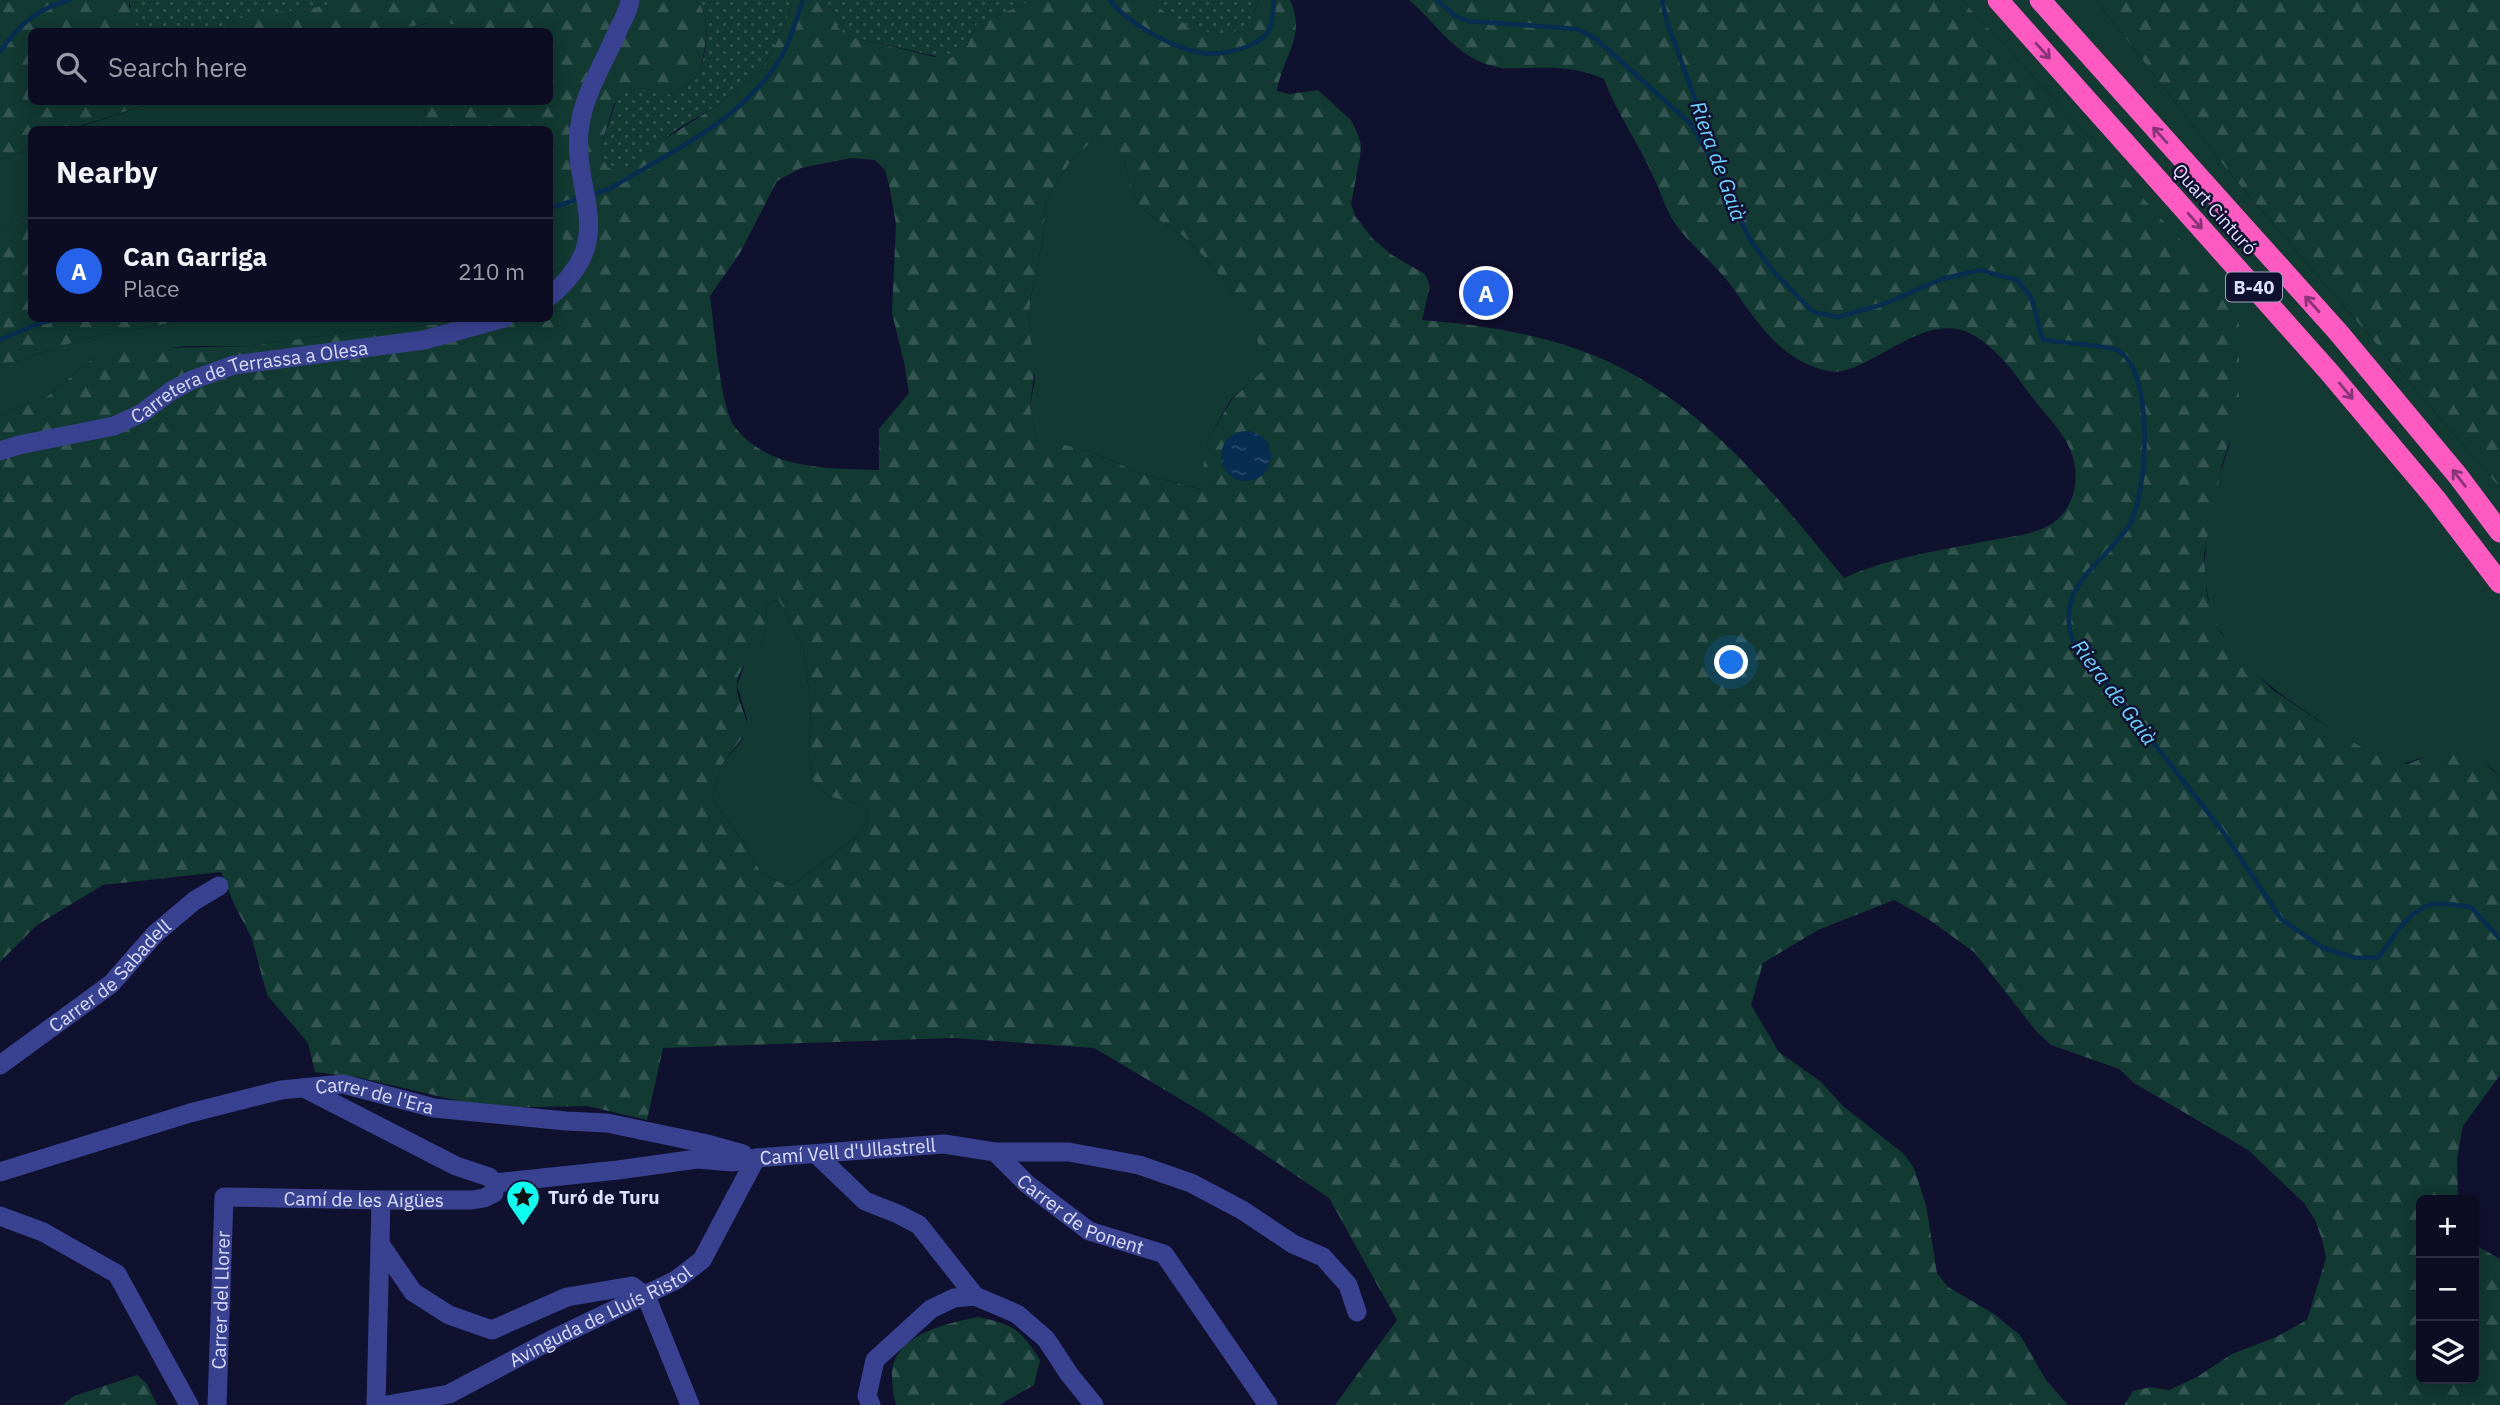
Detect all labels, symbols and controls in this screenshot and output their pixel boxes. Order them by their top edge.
search box [28,28,553,105]
one-way arrow [2035,42,2051,60]
icon: search [52,48,90,86]
text: Search here [108,50,247,84]
water label: Riera de Gaià [1684,97,1754,225]
one-way arrow [2152,126,2168,144]
text: Nearby [56,152,158,191]
street label: Quart Cinturó [2168,158,2262,260]
one-way arrow [2187,212,2203,230]
text: Can Garriga [123,239,267,273]
text: A [71,256,87,286]
text: 210 m [458,256,525,286]
pin: A [1463,267,1509,319]
road number: B-40 [2226,272,2282,302]
text: Place [123,273,180,303]
one-way arrow [2304,295,2320,313]
street label: Carretera de Terrassa a Olesa [127,335,370,429]
one-way arrow [2338,382,2354,400]
one-way arrow [2451,469,2466,487]
water label: Riera de Gaià [2066,633,2164,751]
your location [1714,645,1748,679]
street label: Carrer de Sabadell [44,914,176,1038]
street label: Carrer de l'Era [314,1072,437,1120]
street label: Camí Vell d'Ullastrell [759,1133,937,1170]
street label: Carrer de Ponent [1012,1169,1147,1259]
place icon: Turó de Turu [504,1178,542,1227]
place label: Turó de Turu [548,1185,660,1209]
street label: Camí de les Aigües [283,1186,444,1212]
map controls [2416,1195,2479,1384]
button: + [2416,1195,2479,1258]
street label: Carrer del Llorer [206,1230,235,1370]
button: − [2416,1258,2479,1321]
street label: Avinguda de Lluís Ristol [505,1260,697,1372]
button: layers [2416,1321,2479,1384]

